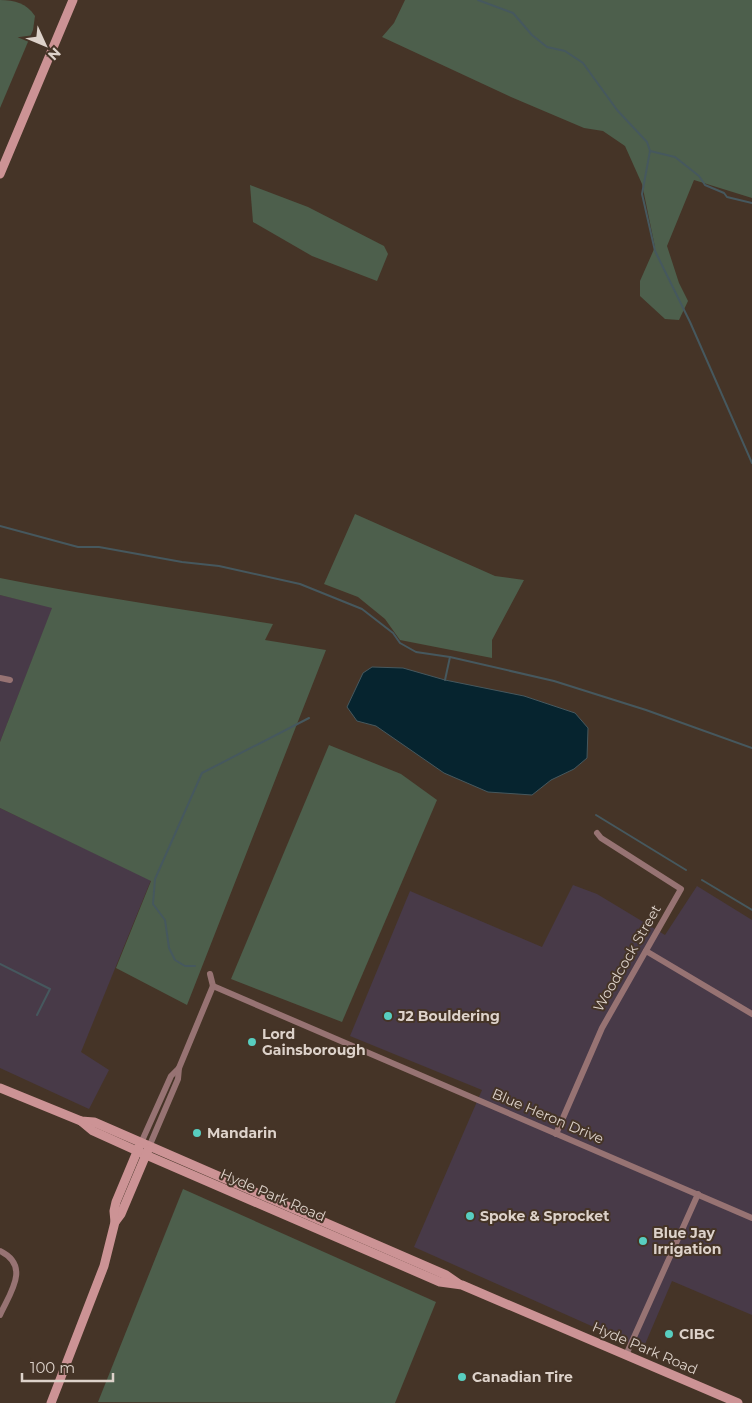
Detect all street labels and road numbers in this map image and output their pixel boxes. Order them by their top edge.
street label: Woodcock Street [589,901,665,1015]
street label: Blue Heron Drive [489,1084,607,1148]
street label: Hyde Park Road [218,1165,328,1225]
street label: Hyde Park Road [590,1318,700,1378]

